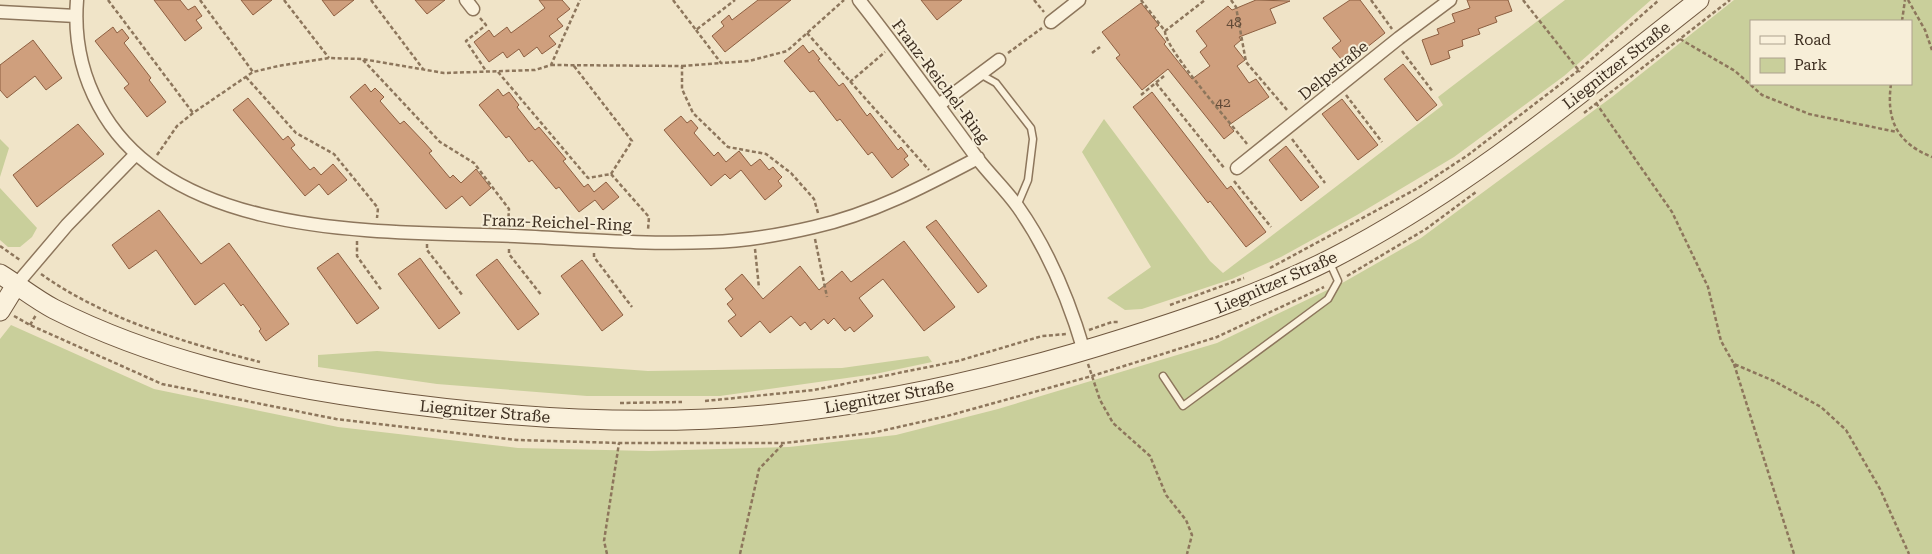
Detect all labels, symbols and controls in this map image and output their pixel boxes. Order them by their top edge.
house number: 48 [1226,14,1242,30]
street label: Franz-Reichel-Ring [888,16,994,148]
street label: Liegnitzer Straße [1559,17,1674,113]
legend [1750,20,1912,85]
text: Road [1794,31,1831,49]
street label: Delpstraße [1295,36,1372,104]
text: Park [1794,56,1828,74]
house number: 42 [1215,94,1231,110]
street label: Franz-Reichel-Ring [482,210,633,235]
street label: Liegnitzer Straße [1213,247,1340,318]
street label: Liegnitzer Straße [823,376,955,417]
street label: Liegnitzer Straße [419,396,551,427]

